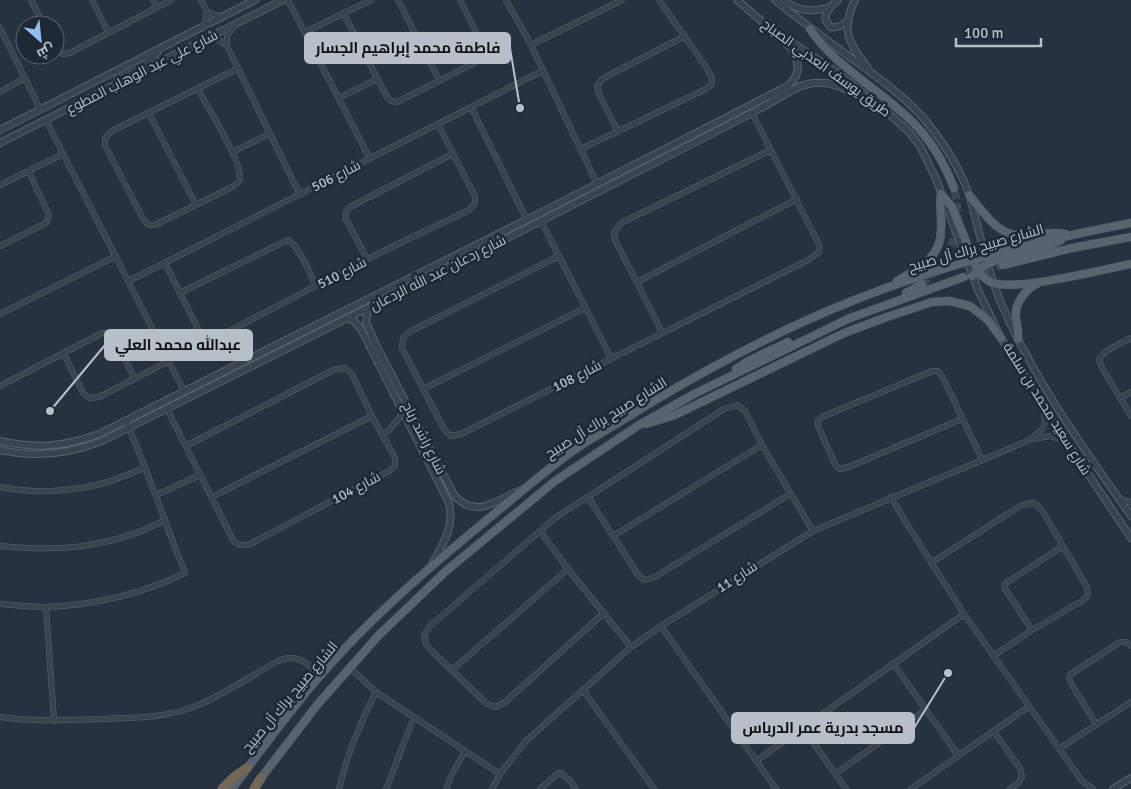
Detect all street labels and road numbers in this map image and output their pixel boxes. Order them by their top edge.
street label: طريق يوسف العذبي الصباح [756,15,894,123]
street label: شارع علي عبد الوهاب المطوع [63,26,222,120]
street label: شارع 506 [309,156,363,196]
street label: الشارع صبيح براك آل صبيح [906,220,1046,276]
street label: شارع ردعان عبد الله الردعان [367,230,509,315]
street label: شارع 510 [315,253,369,293]
street label: شارع سعيد محمد بن سلمة [999,340,1095,478]
street label: شارع 108 [550,356,604,396]
street label: الشارع صبيح براك آل صبيح [542,374,670,462]
street label: شارع راشد رباح [398,399,450,477]
street label: شارع 104 [329,468,383,508]
street label: شارع 11 [713,558,761,596]
street label: الشارع صبيح براك آل صبيح [238,638,342,756]

